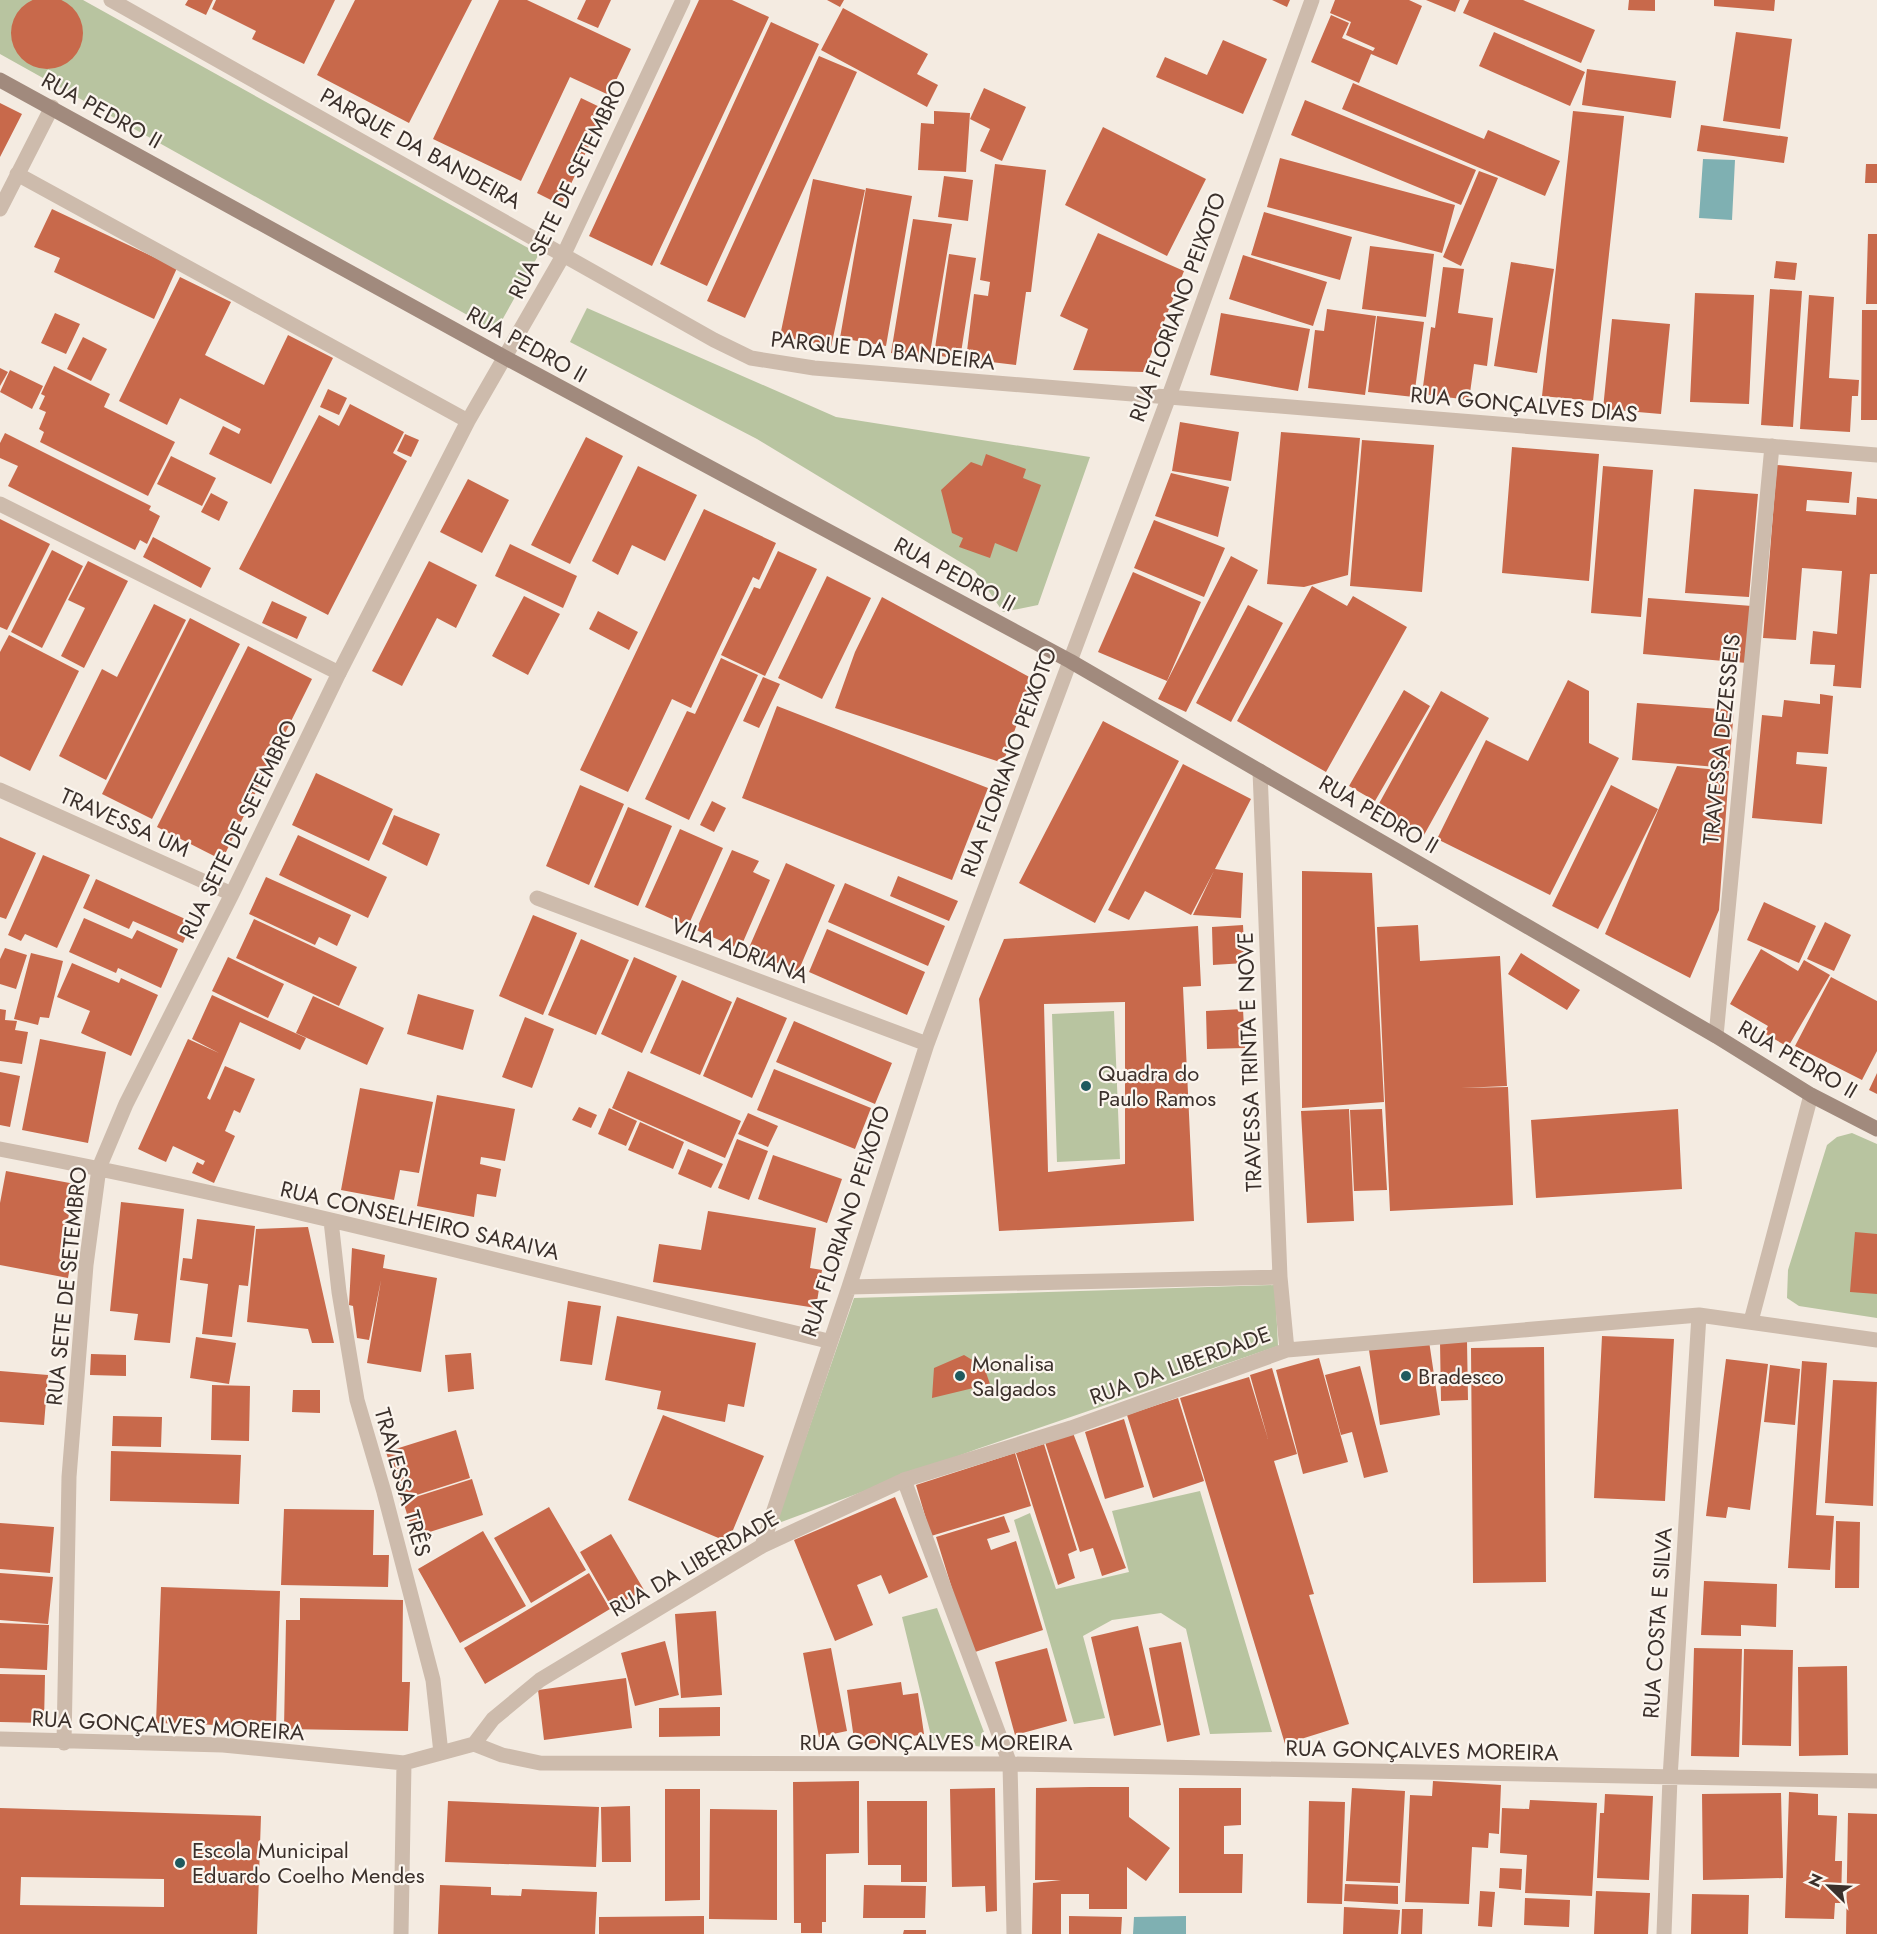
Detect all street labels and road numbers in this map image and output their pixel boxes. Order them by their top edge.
street label: RUA PEDRO II [36,64,168,156]
street label: RUA SETE DE SETEMBRO [500,74,634,304]
street label: PARQUE DA BANDEIRA [315,79,528,217]
street label: RUA FLORIANO PEIXOTO [1121,188,1233,426]
street label: RUA PEDRO II [461,298,593,390]
street label: PARQUE DA BANDEIRA [769,322,997,378]
street label: RUA GONÇALVES DIAS [1409,378,1639,430]
street label: RUA PEDRO II [889,529,1021,619]
street label: TRAVESSA DEZESSEIS [1694,632,1748,846]
street label: RUA FLORIANO PEIXOTO [952,643,1064,881]
street label: RUA SETE DE SETEMBRO [171,714,305,944]
street label: RUA PEDRO II [1313,767,1445,861]
street label: TRAVESSA UM [55,779,195,865]
street label: VILA ADRIANA [667,909,814,991]
street label: TRAVESSA TRINTA E NOVE [1228,932,1270,1192]
street label: RUA PEDRO II [1732,1012,1864,1106]
street label: RUA FLORIANO PEIXOTO [792,1101,898,1341]
street label: RUA SETE DE SETEMBRO [38,1165,94,1407]
street label: RUA CONSELHEIRO SARAIVA [277,1172,563,1268]
street label: RUA DA LIBERDADE [1085,1317,1275,1413]
street label: TRAVESSA TRÊS [366,1404,440,1560]
street label: RUA DA LIBERDADE [604,1502,784,1624]
street label: RUA COSTA E SILVA [1634,1526,1680,1720]
street label: RUA GONÇALVES MOREIRA [31,1702,306,1748]
street label: RUA GONÇALVES MOREIRA [799,1726,1073,1758]
street label: RUA GONÇALVES MOREIRA [1285,1732,1559,1768]

